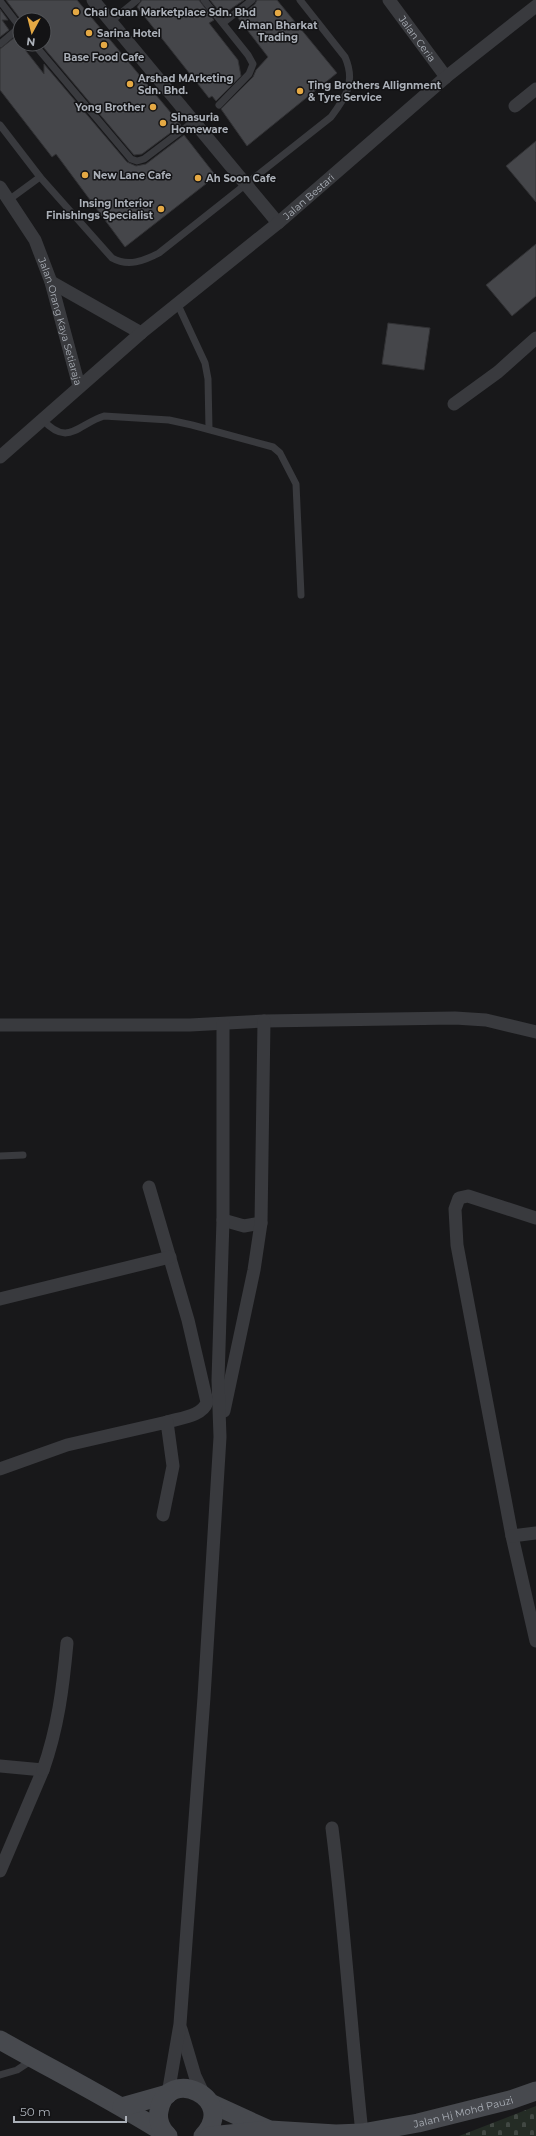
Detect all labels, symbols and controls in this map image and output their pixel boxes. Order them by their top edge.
place label: Chai Guan Marketplace Sdn. Bhd [84,6,256,19]
marker: Chai Guan Marketplace Sdn. Bhd [71,7,81,17]
marker: Aiman Bharkat Trading [273,8,283,18]
north arrow [12,12,52,52]
street label: Jalan Ceria [396,12,439,64]
place label: Aiman Bharkat Trading [237,19,318,44]
place label: Sarina Hotel [97,27,161,40]
marker: Sarina Hotel [84,28,94,38]
text: N [26,34,36,49]
marker: Base Food Cafe [99,40,109,50]
place label: Base Food Cafe [64,51,144,64]
place label: Arshad MArketing Sdn. Bhd. [137,72,234,97]
marker: Arshad MArketing Sdn. Bhd. [125,79,135,89]
place label: Ting Brothers Allignment & Tyre Service [308,79,442,104]
marker: Ting Brothers Allignment & Tyre Service [295,86,305,96]
place label: Yong Brother [74,101,146,114]
marker: Yong Brother [148,102,158,112]
place label: Sinasuria Homeware [171,111,228,136]
marker: Sinasuria Homeware [158,118,168,128]
place label: New Lane Cafe [93,169,171,182]
marker: New Lane Cafe [80,170,90,180]
street label: Jalan Bestari [279,171,337,223]
place label: Ah Soon Cafe [205,172,276,185]
marker: Ah Soon Cafe [193,173,203,183]
place label: Insing Interior Finishings Specialist [46,197,154,222]
marker: Insing Interior Finishings Specialist [156,204,166,214]
street label: Jalan Orang Kaya Setiaraja [35,255,85,387]
street label: Jalan Hj Mohd Pauzi [412,2093,515,2130]
scale bar [14,2098,126,2124]
text: 50 m [20,2104,51,2119]

